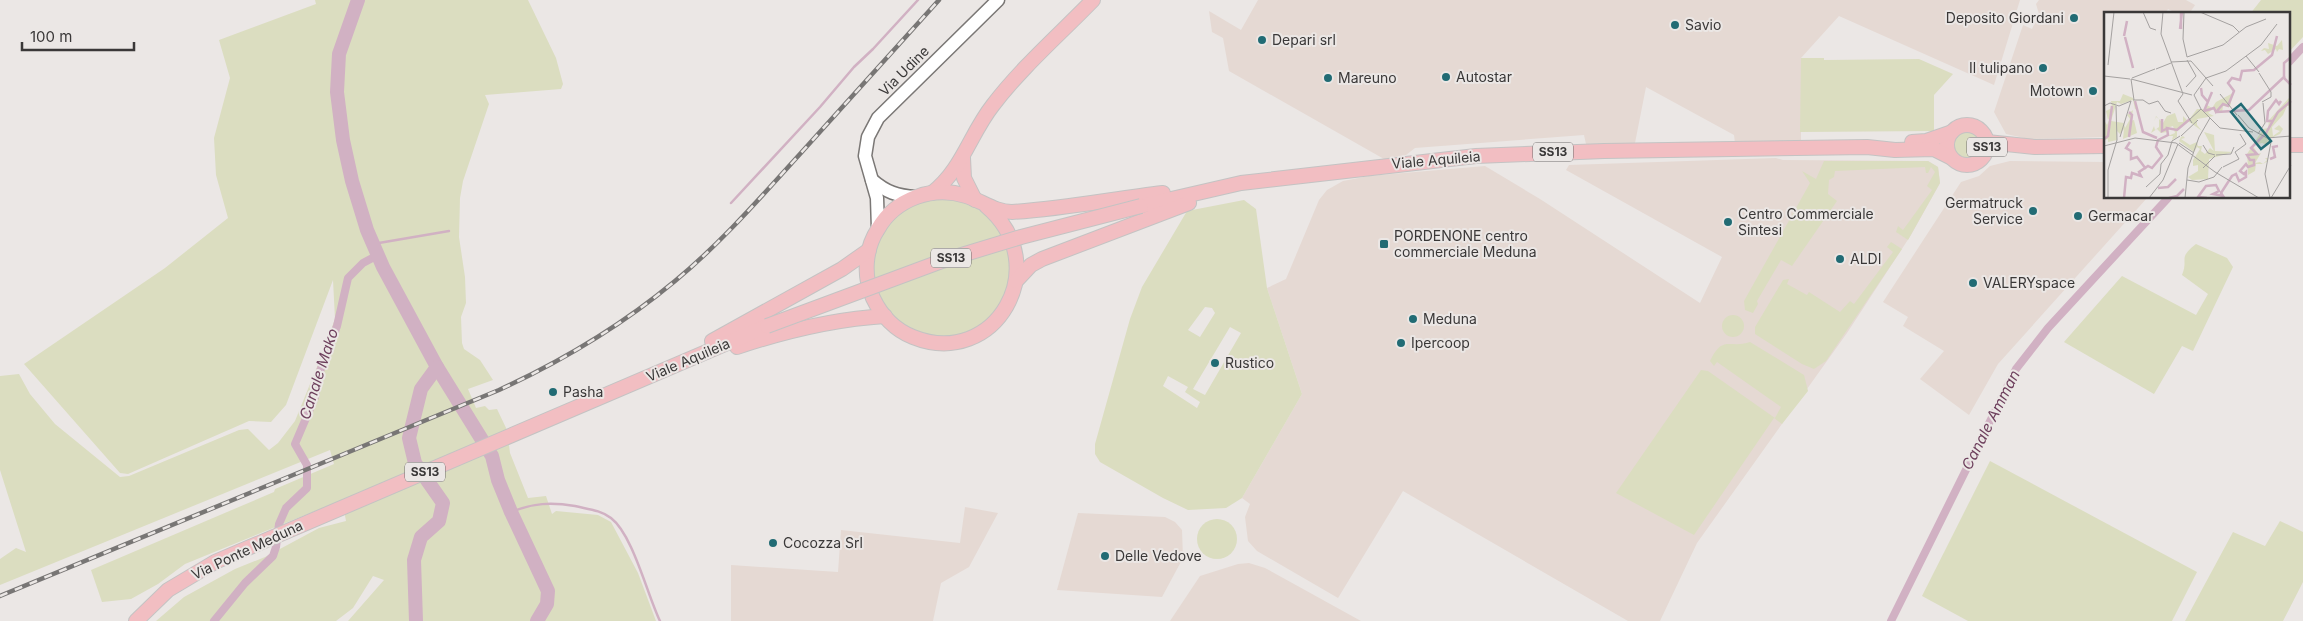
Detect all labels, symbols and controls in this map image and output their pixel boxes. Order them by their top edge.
place label: Deposito Giordani [1946,9,2064,26]
marker: Deposito Giordani [2068,12,2080,24]
inset map [2104,12,2290,199]
place label: Savio [1685,16,1721,33]
marker: Savio [1669,19,1681,31]
scale bar [22,20,135,52]
text: 100 m [30,27,72,46]
place label: Depari srl [1272,31,1336,48]
marker: Depari srl [1256,34,1268,46]
street label: Via Udine [875,42,932,99]
place label: Il tulipano [1969,59,2033,76]
marker: Il tulipano [2037,62,2049,74]
place label: Autostar [1456,68,1512,85]
place label: Mareuno [1338,69,1397,86]
marker: Autostar [1440,71,1452,83]
marker: Mareuno [1322,72,1334,84]
place label: Motown [2030,82,2083,99]
marker: Motown [2087,85,2099,97]
road number: SS13 [1967,138,2007,156]
road number: SS13 [1533,142,1573,162]
street label: Viale Aquileia [1391,147,1481,172]
place label: Germatruck Service [1945,194,2023,227]
place label: Centro Commerciale Sintesi [1738,205,1874,238]
marker: Germatruck Service [2027,205,2039,217]
place label: Germacar [2088,207,2154,224]
marker: Germacar [2072,210,2084,222]
marker: Centro Commerciale Sintesi [1722,216,1734,228]
place label: PORDENONE centro commerciale Meduna [1394,227,1537,260]
marker: PORDENONE centro commerciale Meduna [1378,238,1390,250]
road number: SS13 [931,248,971,268]
place label: ALDI [1850,250,1881,267]
marker: ALDI [1834,253,1846,265]
place label: VALERYspace [1983,274,2075,291]
marker: VALERYspace [1967,277,1979,289]
place label: Meduna [1423,310,1477,327]
marker: Meduna [1407,313,1419,325]
water label: Canale Mako [295,326,342,422]
street label: Viale Aquileia [643,334,732,385]
place label: Ipercoop [1411,334,1470,351]
marker: Ipercoop [1395,337,1407,349]
place label: Rustico [1225,354,1274,371]
marker: Rustico [1209,357,1221,369]
water label: Canale Amman [1957,367,2024,473]
place label: Pasha [563,383,603,400]
marker: Pasha [547,386,559,398]
road number: SS13 [405,462,445,482]
street label: Via Ponte Meduna [188,516,305,583]
place label: Cocozza Srl [783,534,863,551]
marker: Cocozza Srl [767,537,779,549]
place label: Delle Vedove [1115,547,1202,564]
marker: Delle Vedove [1099,550,1111,562]

